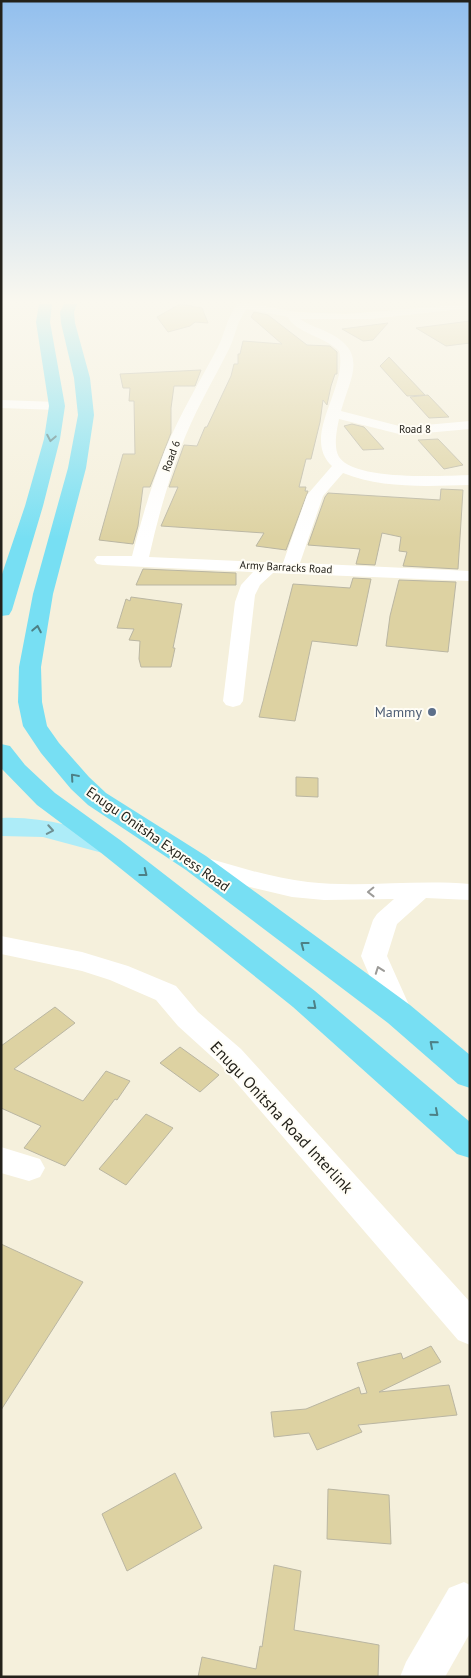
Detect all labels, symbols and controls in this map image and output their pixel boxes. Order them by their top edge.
street label: Road 8 [399,422,431,436]
one-way arrow [47,434,57,442]
street label: Road 6 [159,438,183,474]
street label: Army Barracks Road [239,558,333,576]
one-way arrow [31,625,41,634]
place label: Mammy [375,703,422,721]
marker: Mammy [426,706,438,718]
one-way arrow [71,773,80,782]
street label: Enugu Onitsha Express Road [83,783,233,895]
one-way arrow [45,824,54,834]
one-way arrow [138,868,147,876]
one-way arrow [367,887,375,897]
one-way arrow [300,942,310,951]
one-way arrow [375,966,385,974]
one-way arrow [307,1001,316,1010]
street label: Enugu Onitsha Road Interlink [206,1037,358,1197]
one-way arrow [429,1040,438,1049]
one-way arrow [430,1107,439,1116]

